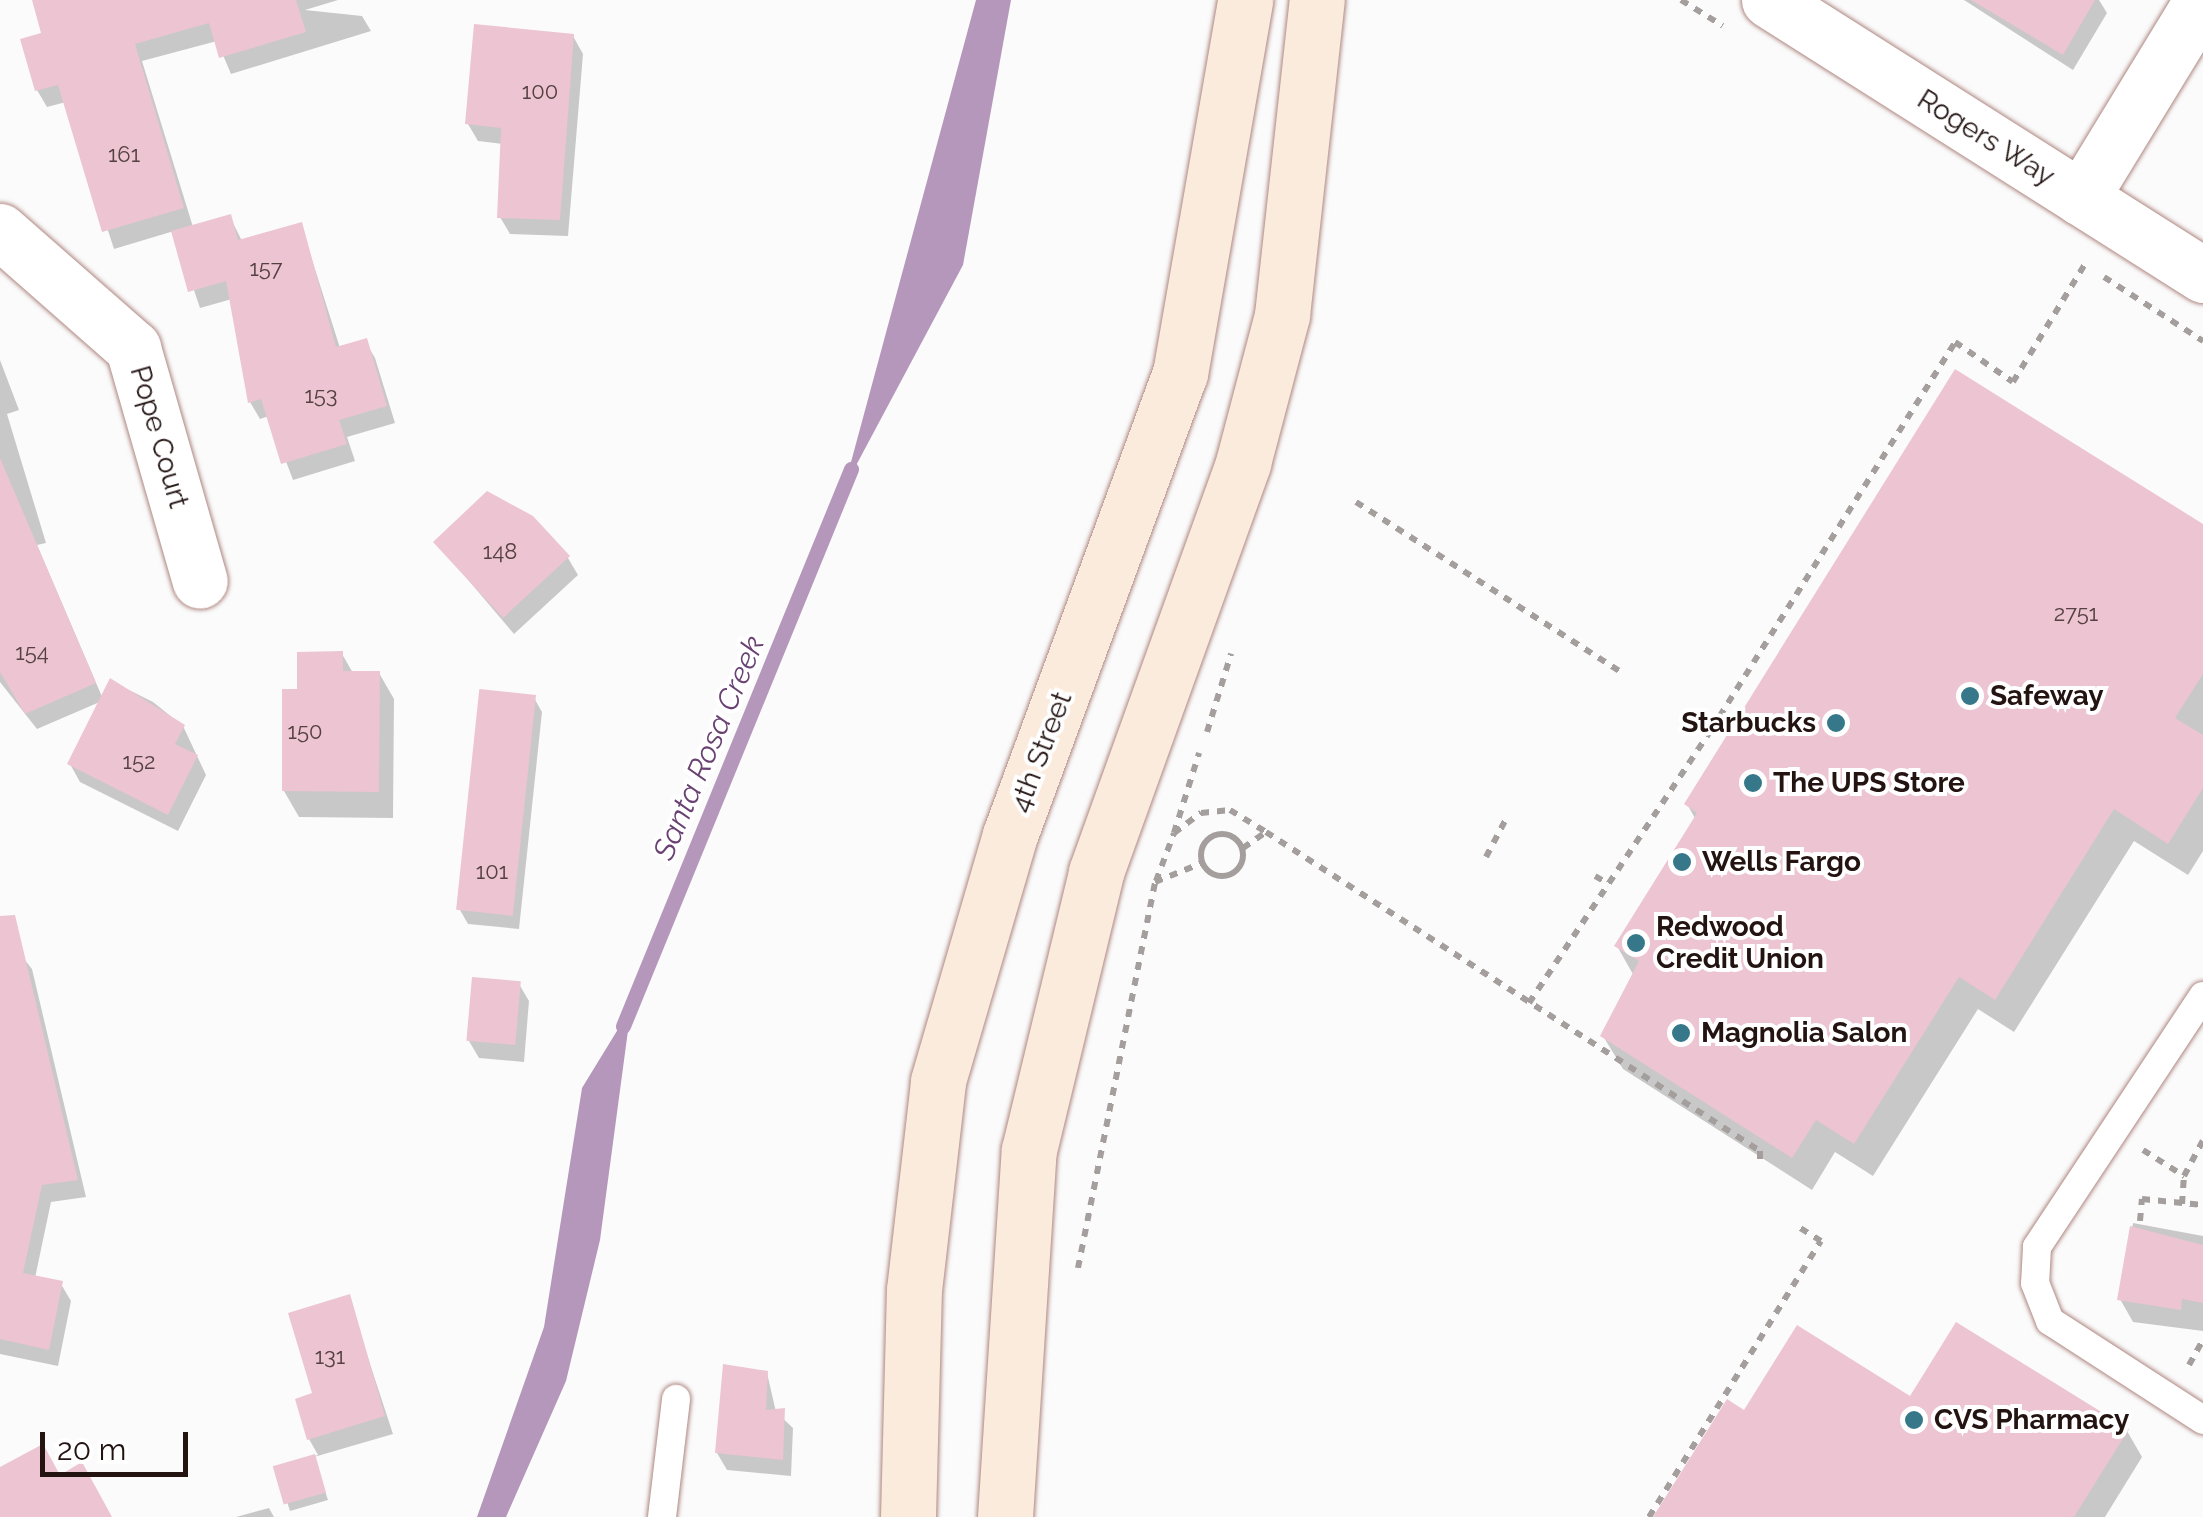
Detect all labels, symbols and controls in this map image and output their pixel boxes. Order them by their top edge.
house number: 100 [522,79,558,105]
street label: Rogers Way [1911,82,2061,194]
house number: 161 [108,142,140,168]
house number: 157 [249,256,283,282]
street label: Pope Court [123,362,195,512]
house number: 153 [304,383,338,409]
house number: 148 [483,539,517,565]
house number: 2751 [2054,601,2098,627]
water label: Santa Rosa Creek [646,631,772,865]
house number: 154 [15,640,49,666]
place label: Safeway [1990,679,2104,713]
marker: Safeway [1959,685,1981,707]
street label: 4th Street [1003,687,1079,817]
place label: Starbucks [1681,706,1816,740]
marker: Starbucks [1825,712,1847,734]
house number: 150 [288,719,322,745]
house number: 152 [123,749,155,775]
place label: The UPS Store [1773,766,1965,800]
marker: The UPS Store [1742,772,1764,794]
place label: Wells Fargo [1702,845,1861,879]
marker: Wells Fargo [1671,851,1693,873]
house number: 101 [476,859,508,885]
place label: Redwood Credit Union [1656,910,1824,976]
marker: Redwood Credit Union [1625,932,1647,954]
place label: Magnolia Salon [1701,1016,1907,1050]
marker: Magnolia Salon [1670,1022,1692,1044]
house number: 131 [315,1344,345,1370]
place label: CVS Pharmacy [1934,1403,2129,1437]
marker: CVS Pharmacy [1903,1409,1925,1431]
scale bar [45,1412,192,1474]
text: 20 m [57,1432,126,1467]

